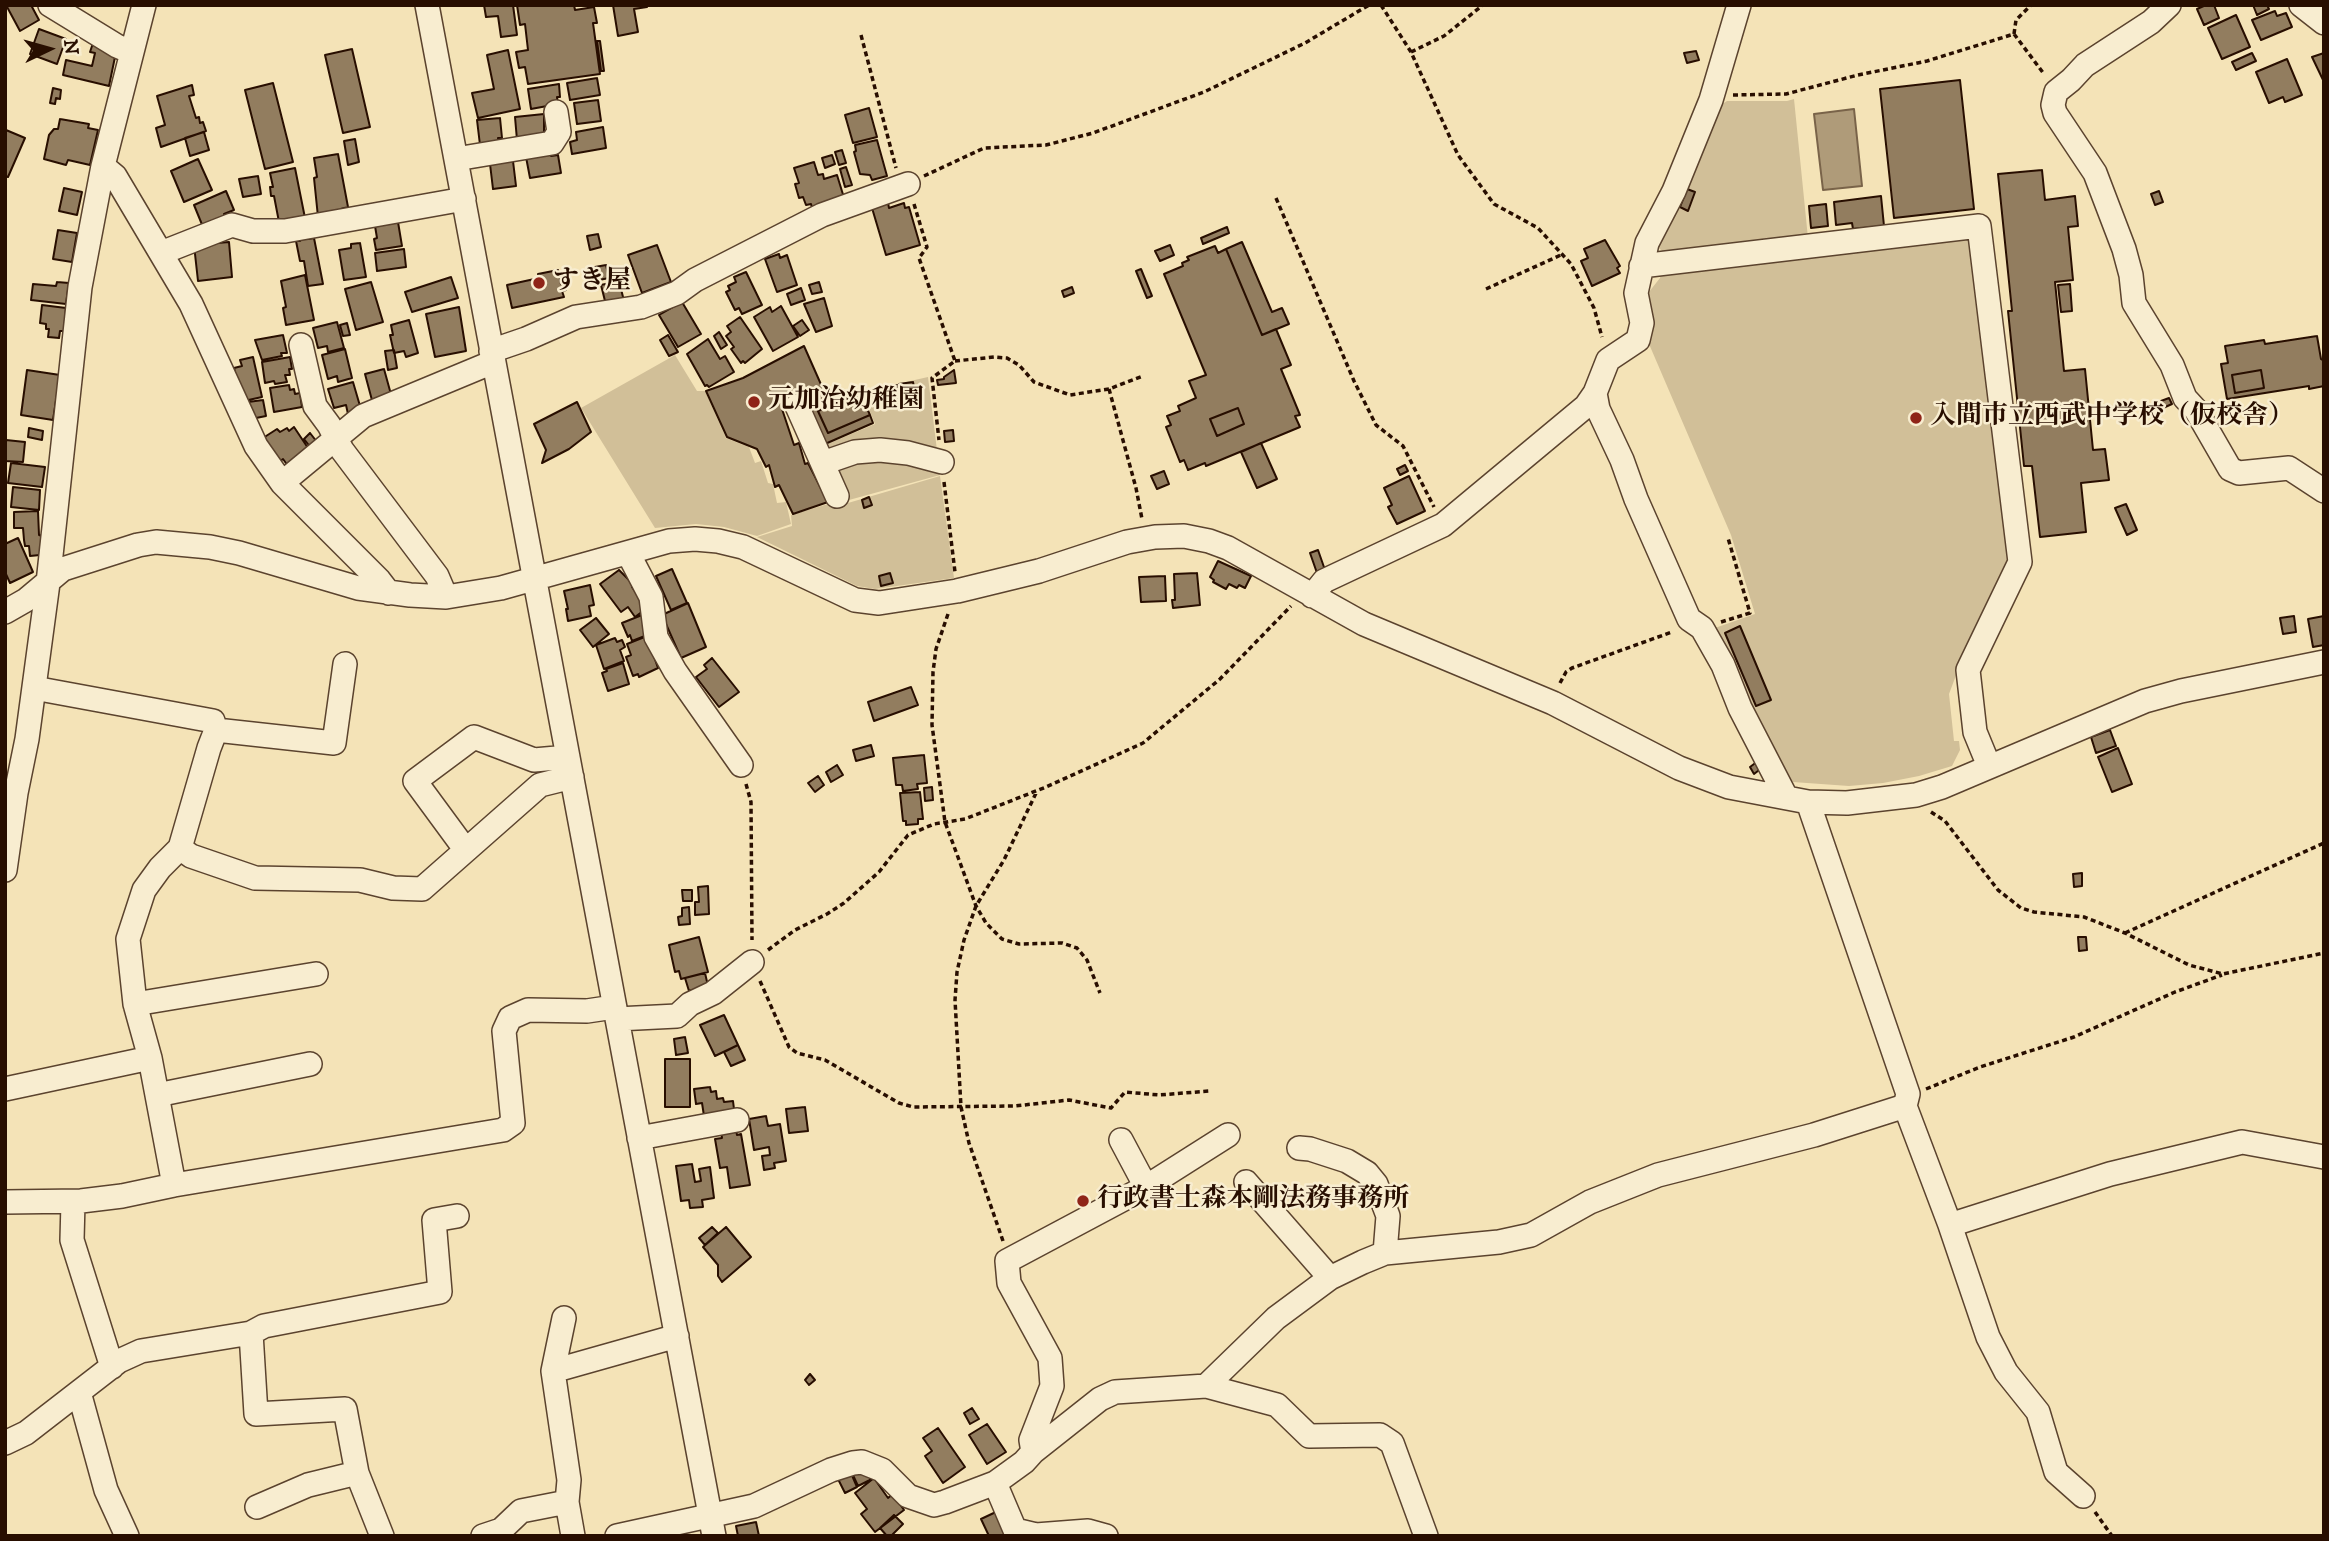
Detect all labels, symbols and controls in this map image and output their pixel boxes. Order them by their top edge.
north arrow [14,14,84,84]
text: N [58,38,83,56]
place label: すき屋 [553,267,631,299]
marker: すき屋 [531,275,547,291]
place label: 元加治幼稚園 [768,386,924,418]
marker: 元加治幼稚園 [746,394,762,410]
place label: 入間市立西武中学校（仮校舎） [1930,402,2294,434]
marker: 入間市立西武中学校（仮校舎） [1908,410,1924,426]
place label: 行政書士森本剛法務事務所 [1097,1185,1409,1217]
marker: 行政書士森本剛法務事務所 [1075,1193,1091,1209]

